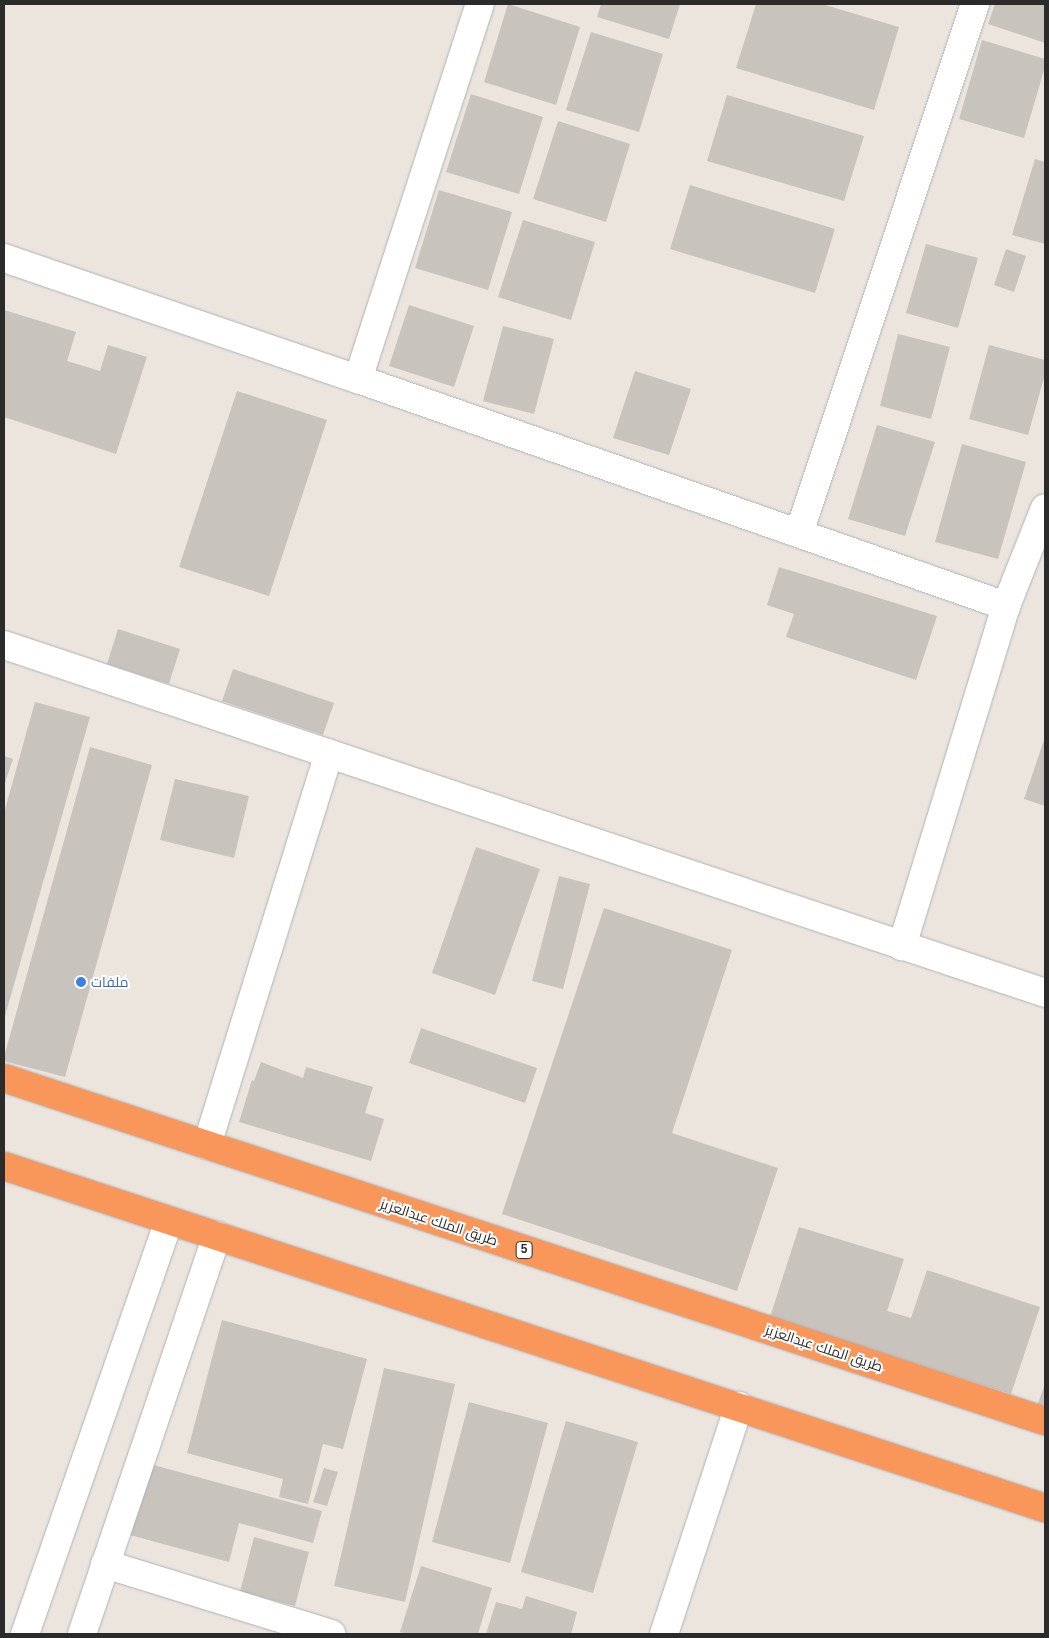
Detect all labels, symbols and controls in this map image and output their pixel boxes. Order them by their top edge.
place label: ملفات [91,974,128,990]
marker: ملفات [75,976,87,988]
street label: طريق الملك عبدالعزيز [378,1195,500,1249]
road number: 5 [515,1240,533,1260]
street label: طريق الملك عبدالعزيز [763,1321,885,1375]

